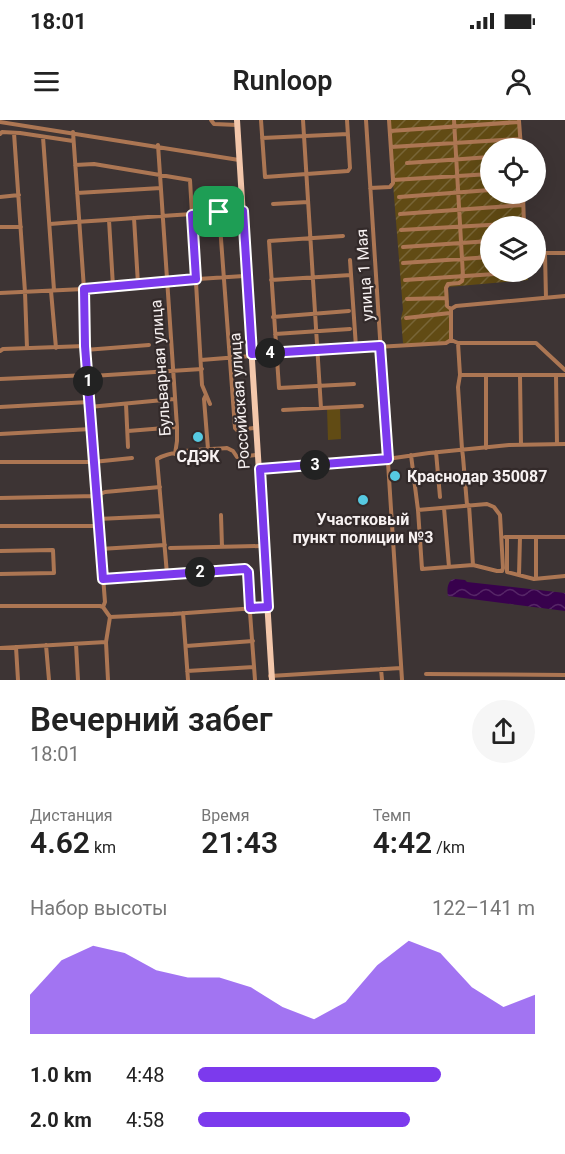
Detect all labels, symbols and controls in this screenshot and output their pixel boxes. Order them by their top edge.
text: 18:01 [30,9,87,34]
icon: menu [30,65,63,98]
text: Runloop [232,65,333,97]
icon: person [502,65,535,98]
map controls [480,138,546,282]
button: locate [480,138,546,204]
pin [193,186,244,237]
icon: arrive [202,195,235,228]
button: layers [480,216,546,282]
street label: улица 1 Мая [352,228,377,322]
street label: Бульварная улица [146,299,175,437]
street label: Российская улица [225,332,254,470]
pin: 4 [255,338,285,368]
text: 4 [265,343,275,362]
pin: 1 [73,366,103,396]
text: 1 [83,371,93,390]
marker: СДЭК [191,430,205,444]
place label: СДЭК [176,447,220,466]
pin: 3 [300,450,330,480]
text: 3 [310,455,320,474]
place label: Краснодар 350087 [407,467,547,486]
marker: Краснодар 350087 [388,469,402,483]
marker: Участковый пункт полиции №3 [356,493,370,507]
place label: Участковый пункт полиции №3 [293,510,433,547]
pin: 2 [185,557,215,587]
text: 2 [195,562,205,581]
text: Вечерний забег [30,700,273,739]
button: share [472,700,535,763]
text: 18:01 [30,742,80,766]
text: Дистанция [30,806,113,825]
text: Время [201,806,249,825]
text: Темп [373,806,411,825]
text: 4.62 [30,825,90,860]
text: 21:43 [201,825,278,860]
text: 4:42 [373,825,432,860]
text: km [90,838,116,857]
text: /km [432,838,465,857]
text: Набор высоты [30,896,168,920]
text: 122–141 m [432,896,535,920]
text: 1.0 km [30,1063,92,1087]
text: 4:48 [126,1063,165,1087]
text: 2.0 km [30,1108,92,1132]
text: 4:58 [126,1108,165,1132]

